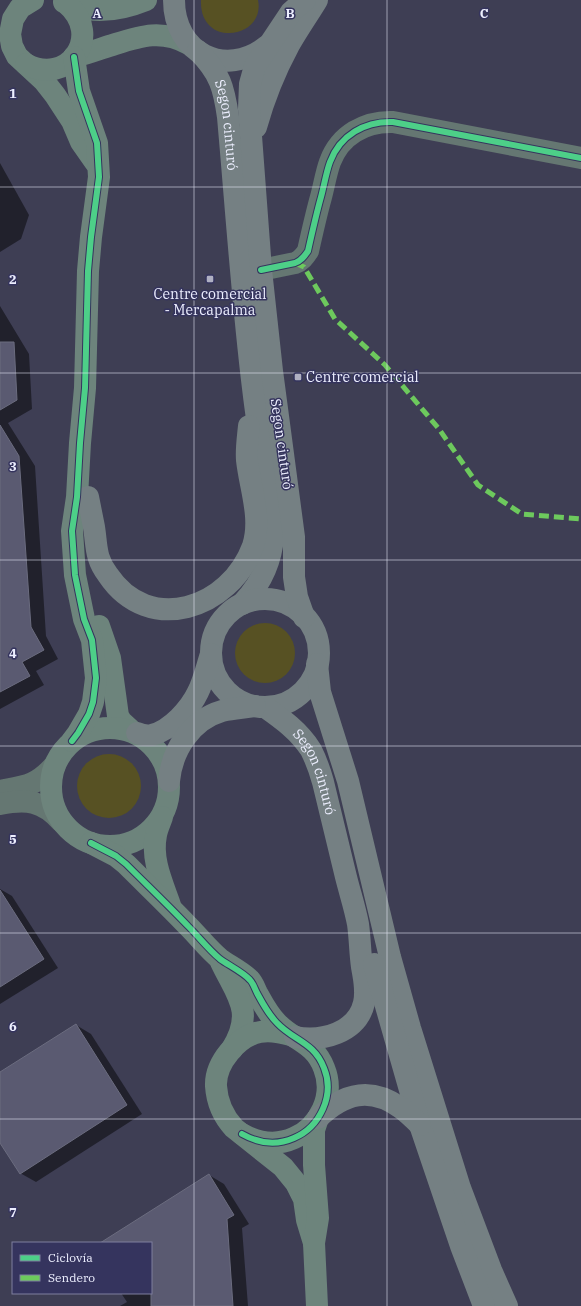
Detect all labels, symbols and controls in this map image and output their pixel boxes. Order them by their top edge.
text: A [92,5,102,22]
text: B [285,5,295,22]
text: C [480,5,489,22]
street label: Segon cinturó [211,77,242,171]
text: 1 [9,85,17,102]
text: 2 [9,271,17,288]
marker: Centre comercial - Mercapalma [205,274,215,284]
place label: Centre comercial - Mercapalma [154,285,266,319]
place label: Centre comercial [306,368,419,386]
marker: Centre comercial [293,372,303,382]
street label: Segon cinturó [267,397,297,491]
text: 3 [9,458,17,475]
text: 4 [9,645,17,662]
street label: Segon cinturó [289,725,340,817]
text: 5 [9,831,17,848]
text: 6 [9,1018,17,1035]
text: 7 [9,1204,17,1221]
legend [12,1242,152,1294]
text: Ciclovía [48,1250,93,1265]
text: Sendero [48,1270,95,1285]

